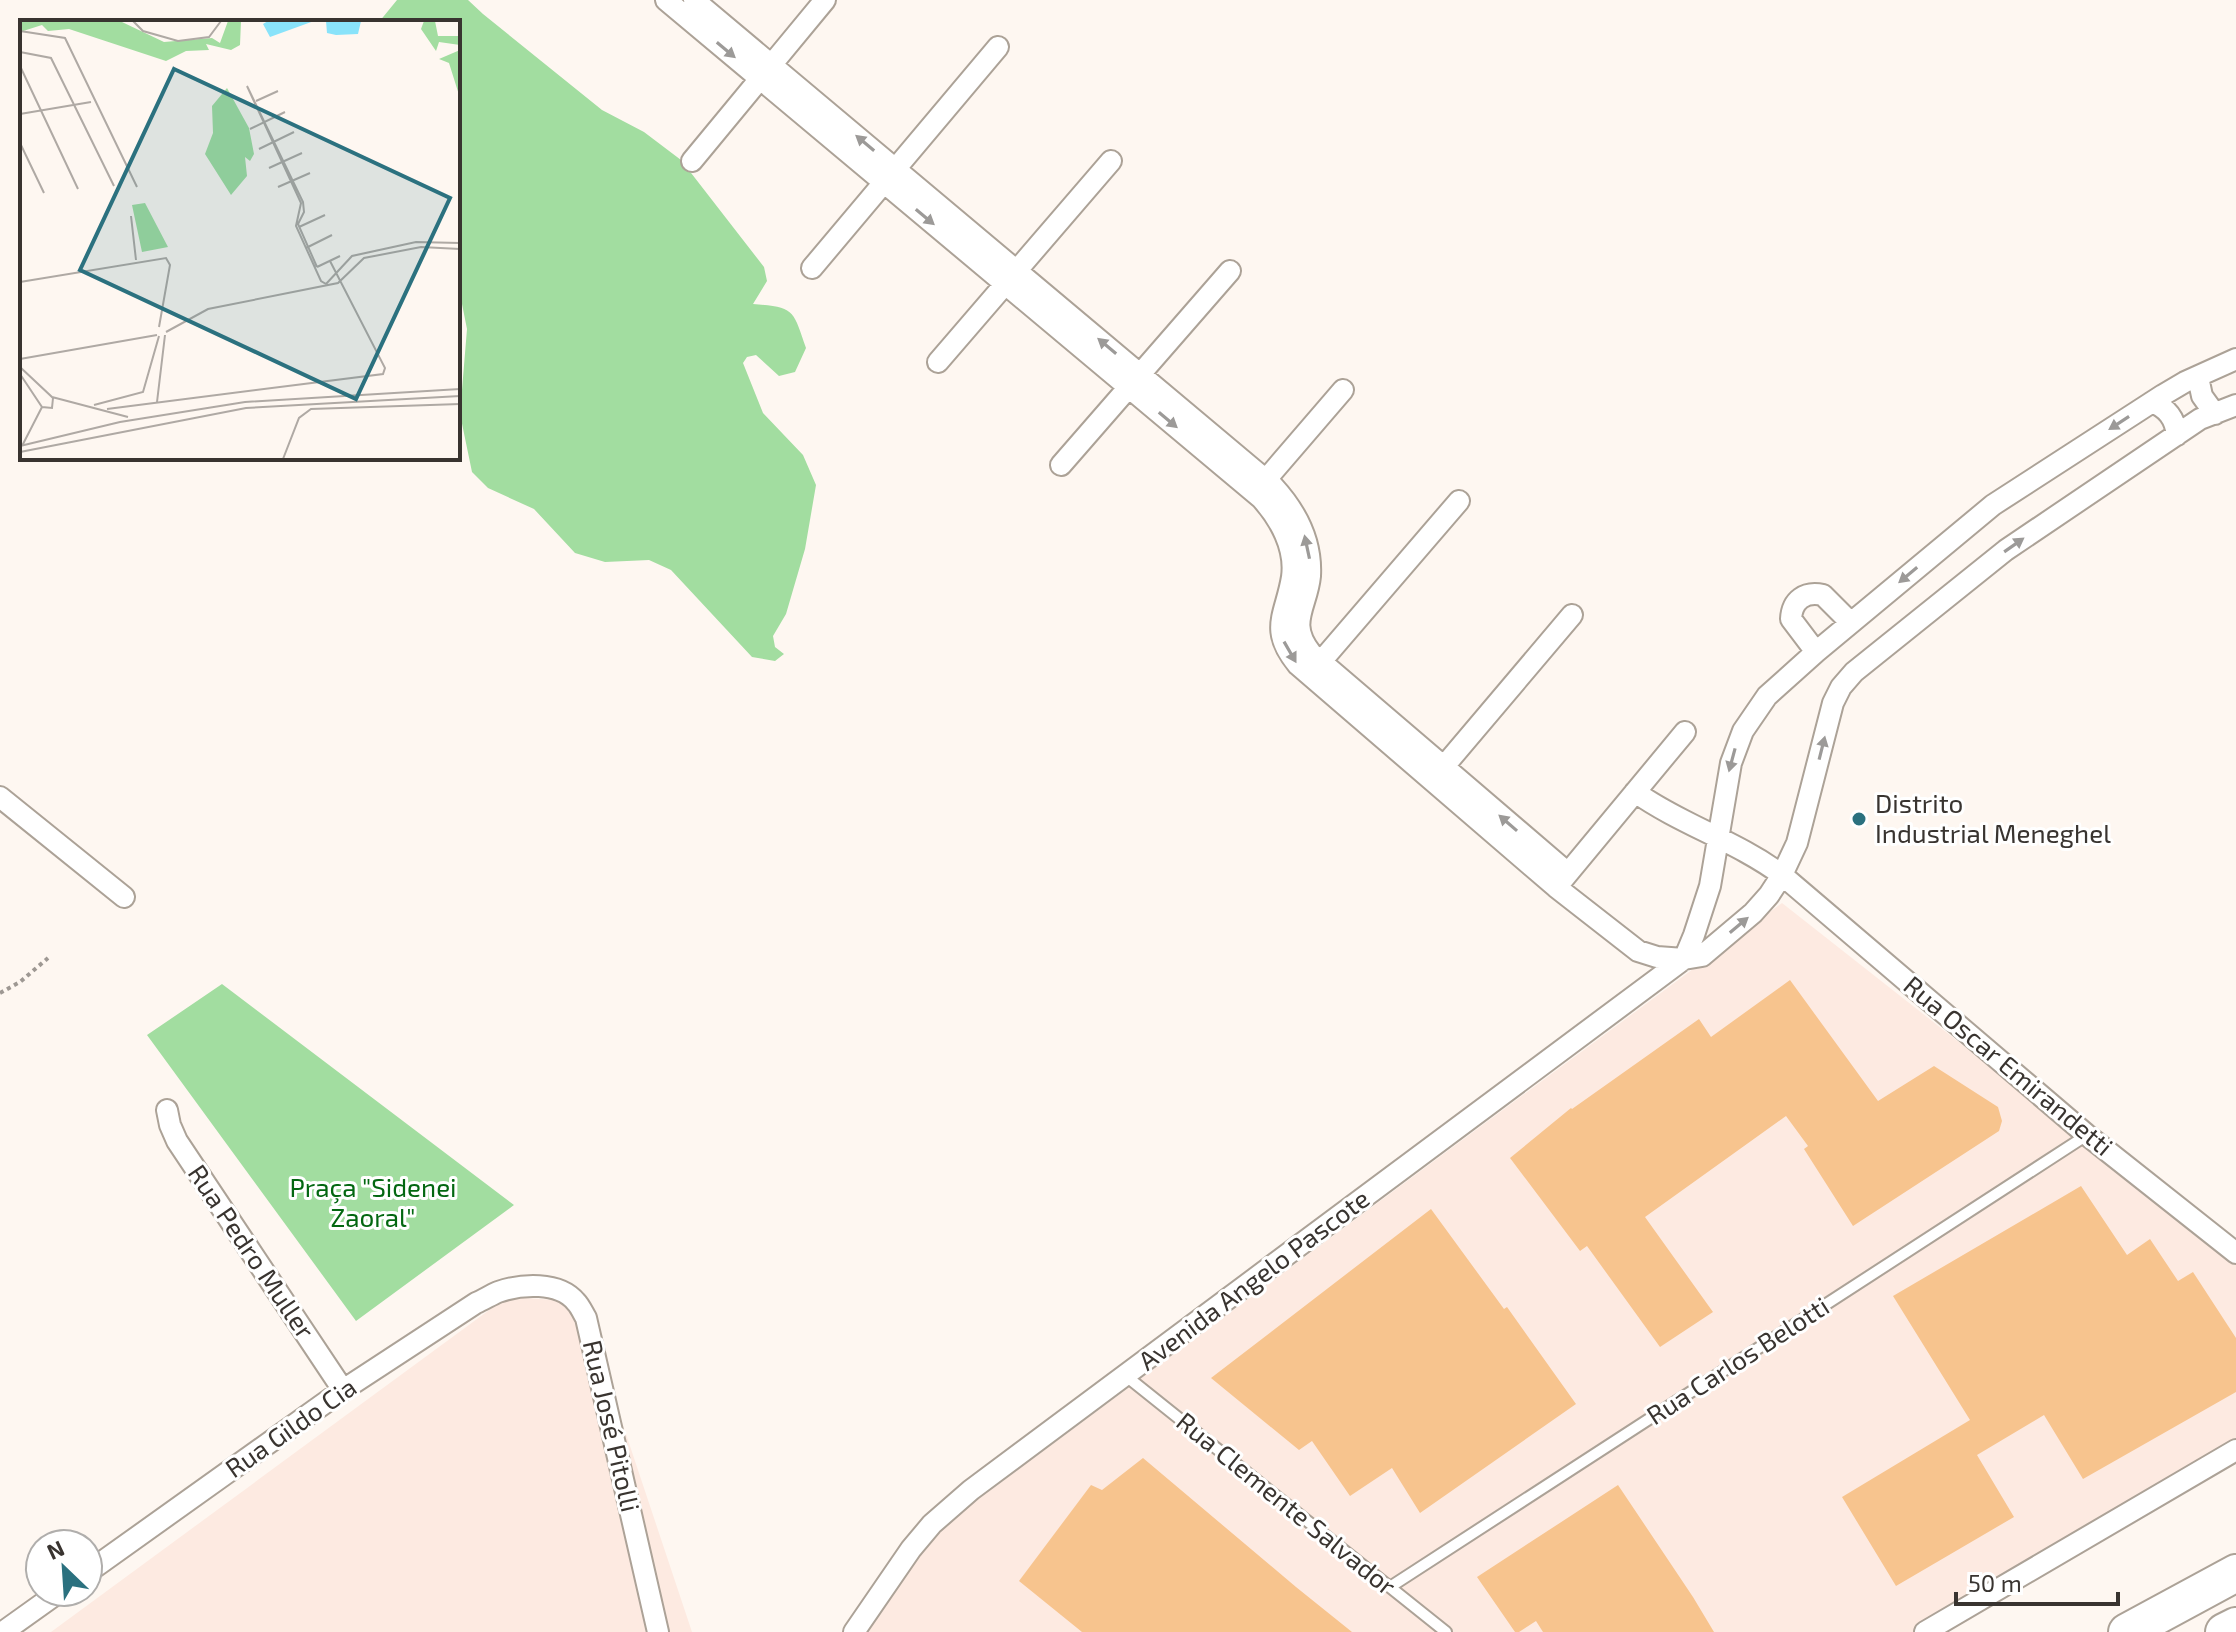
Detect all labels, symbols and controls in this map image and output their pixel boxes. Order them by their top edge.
inset map [20,20,460,460]
one-way arrow [716,41,736,58]
one-way arrow [855,135,875,152]
one-way arrow [915,208,935,225]
one-way arrow [1097,338,1117,355]
one-way arrow [1157,411,1177,428]
one-way arrow [2108,415,2129,430]
one-way arrow [1300,534,1313,559]
one-way arrow [2003,538,2024,553]
one-way arrow [1899,566,1919,583]
one-way arrow [1283,641,1297,663]
one-way arrow [1816,735,1828,760]
one-way arrow [1725,749,1738,773]
place label: Distrito Industrial Meneghel [1875,787,2111,848]
marker: Distrito Industrial Meneghel [1850,810,1868,828]
one-way arrow [1499,814,1518,832]
one-way arrow [1729,917,1749,934]
street label: Rua Oscar Emirandetti [1898,968,2120,1161]
street label: Rua Pedro Muller [183,1158,322,1344]
park label: Praça "Sidenei Zaoral" [289,1171,457,1232]
street label: Avenida Angelo Pascote [1132,1182,1375,1376]
street label: Rua Carlos Belotti [1640,1289,1834,1430]
street label: Rua José Pitolli [578,1337,647,1515]
street label: Rua Gildo Cia [219,1370,361,1483]
street label: Rua Clemente Salvador [1171,1405,1403,1601]
north arrow [24,1528,104,1608]
text: N [42,1534,68,1564]
scale bar [1956,1556,2118,1606]
text: 50 m [1968,1568,2022,1597]

